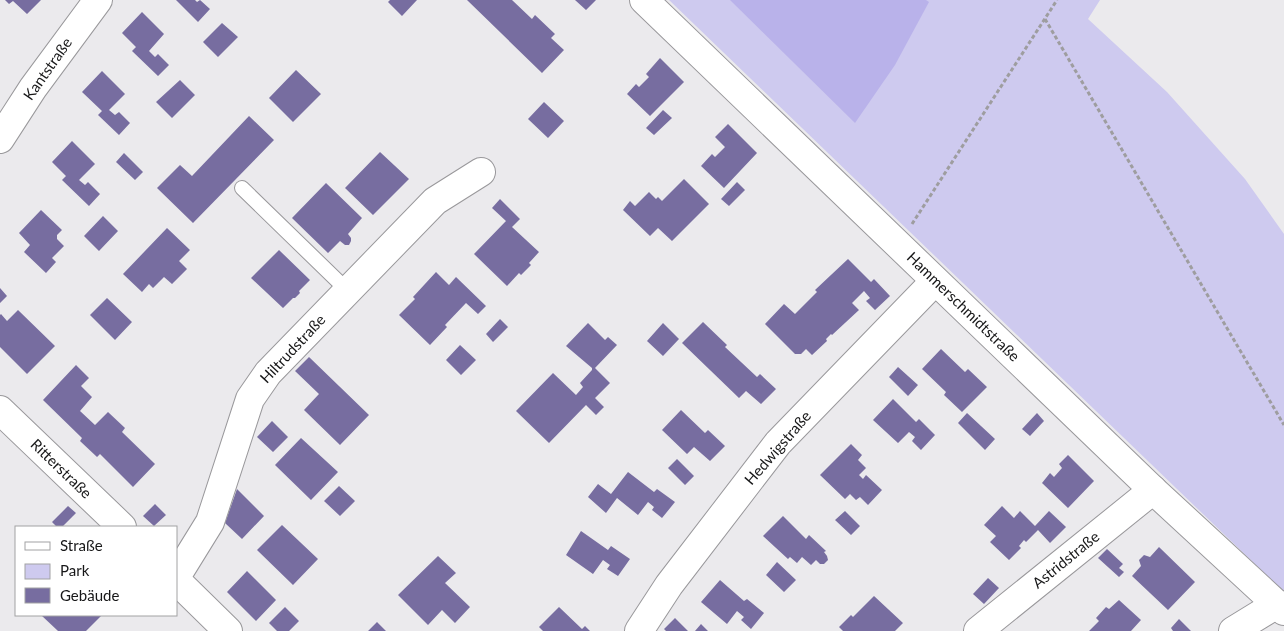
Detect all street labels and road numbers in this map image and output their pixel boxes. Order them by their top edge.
street label: Kantstraße [19,34,75,103]
street label: Hammerschmidtstraße [904,248,1024,365]
street label: Hiltrudstraße [256,310,329,386]
street label: Hedwigstraße [740,407,814,488]
street label: Ritterstraße [27,435,96,502]
street label: Astridstraße [1028,527,1102,592]

